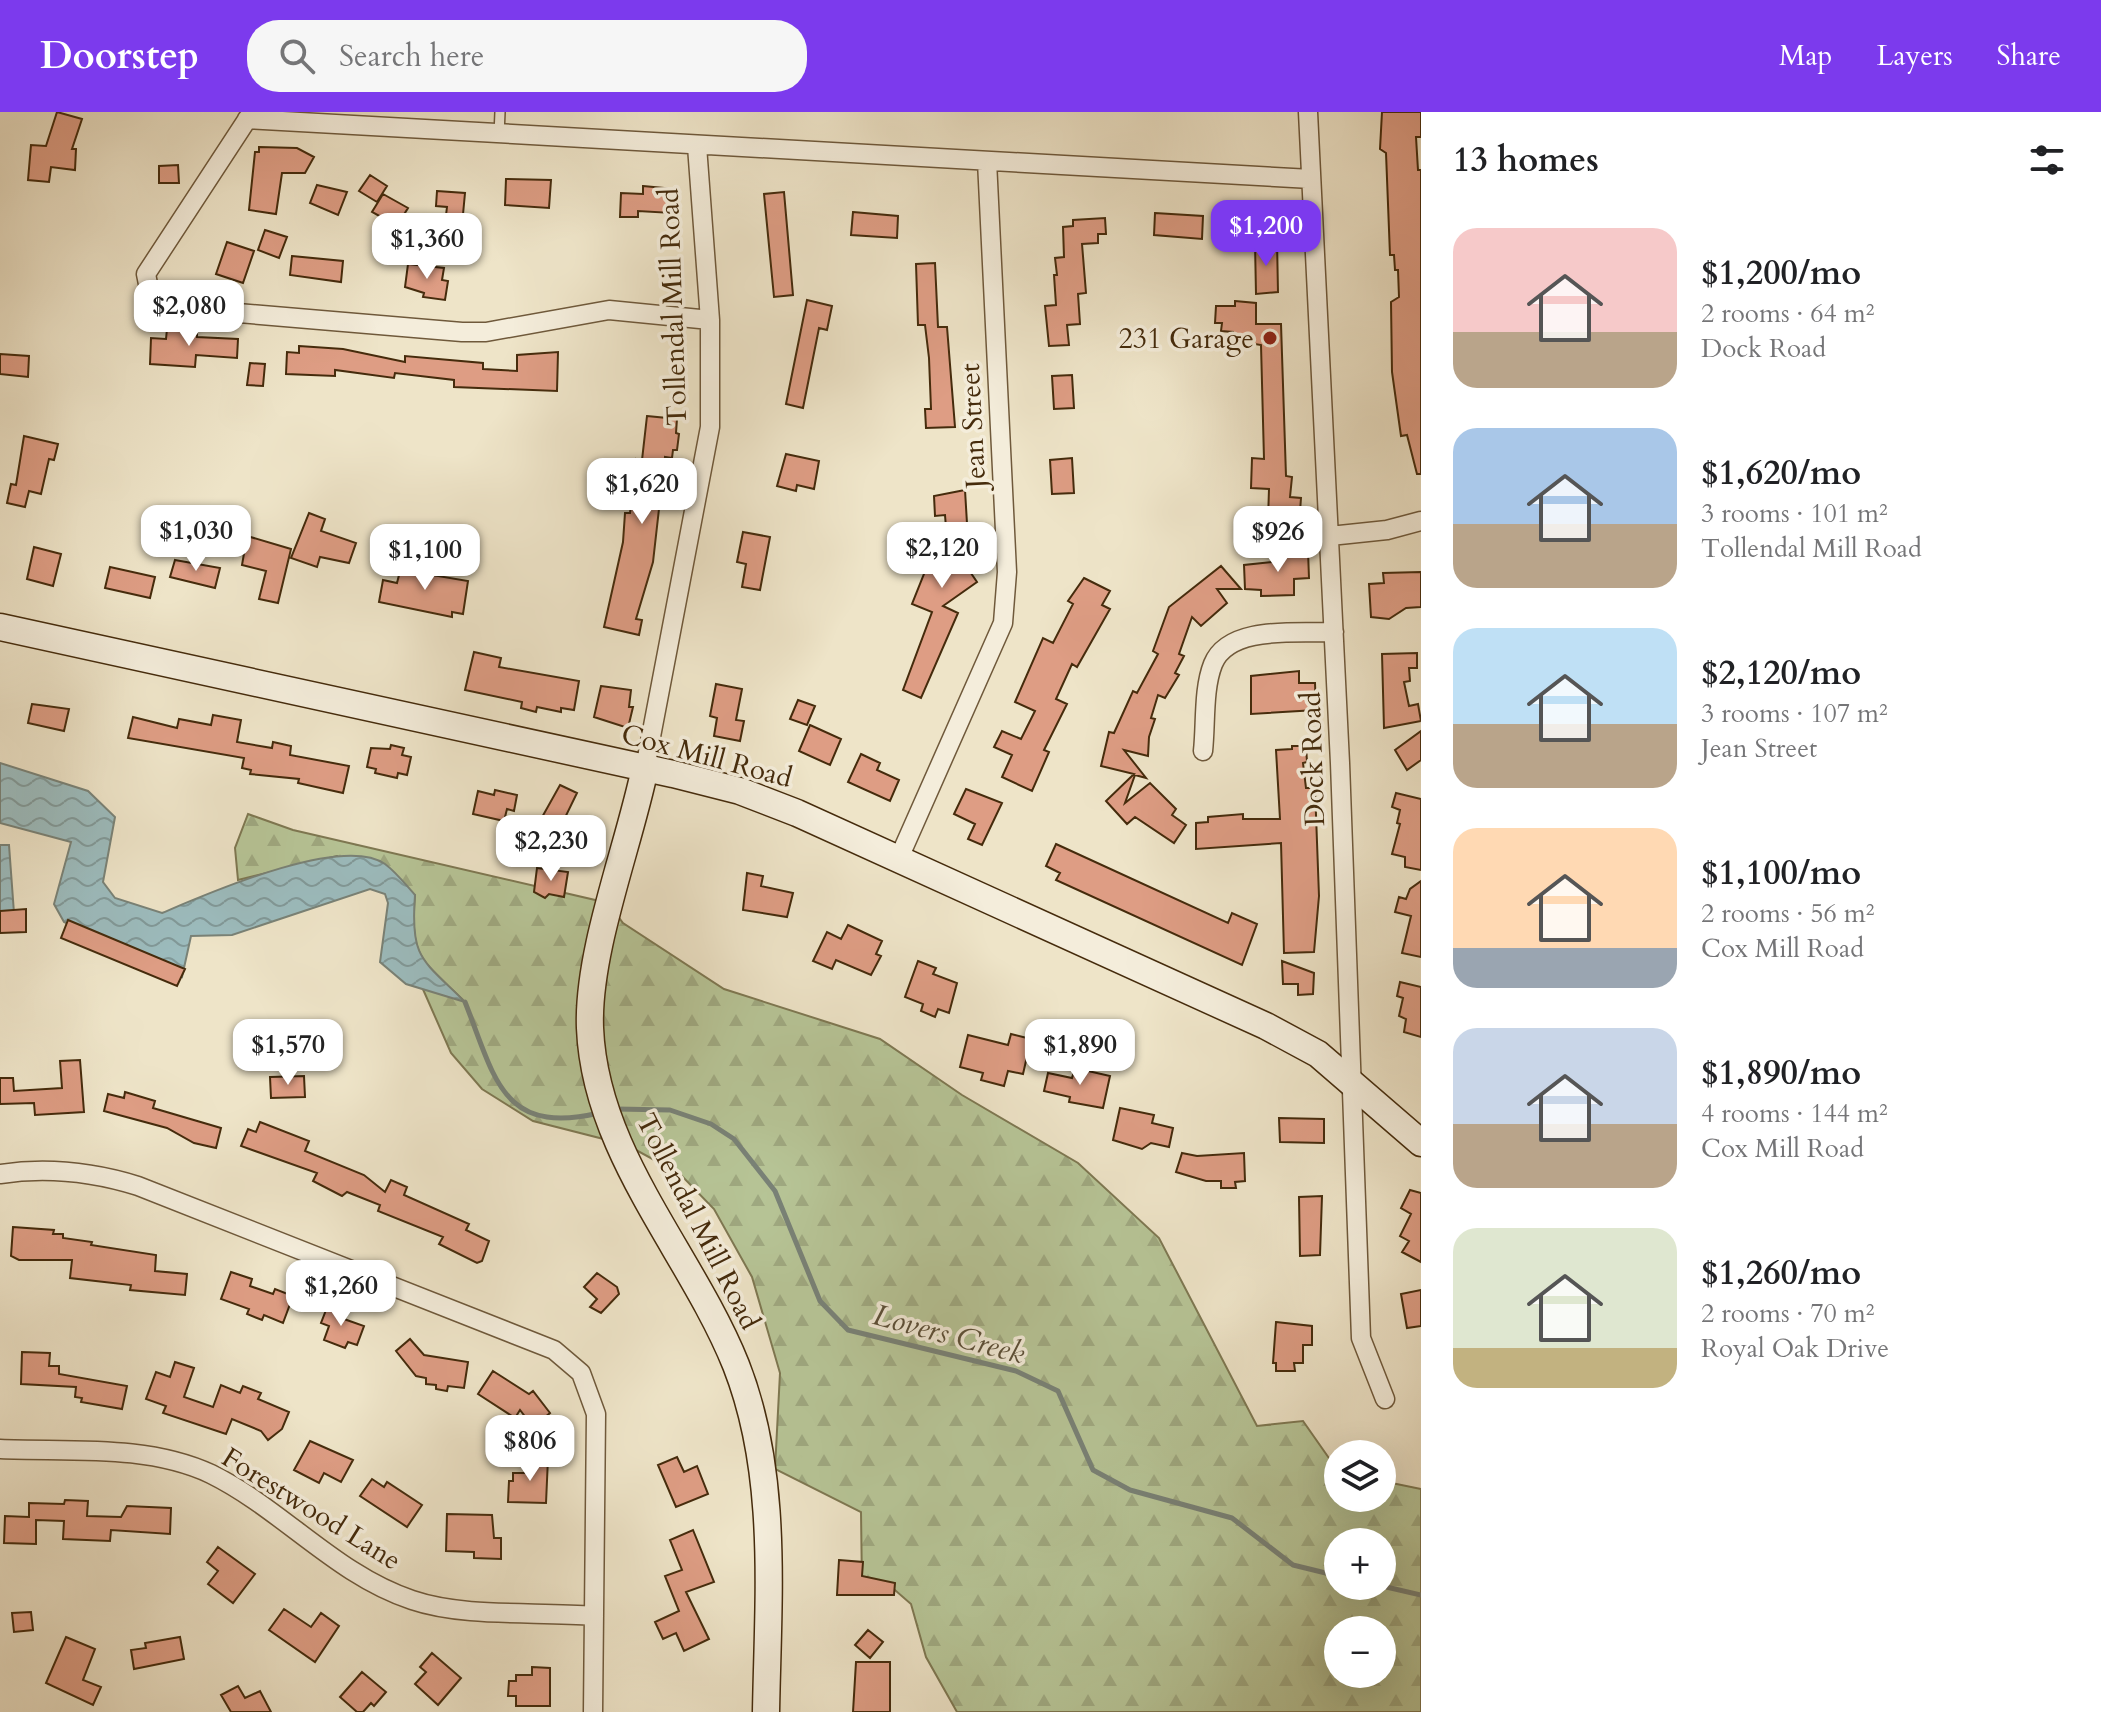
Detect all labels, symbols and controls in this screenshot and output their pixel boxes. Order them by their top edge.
search box [247,20,807,92]
text: Doorstep [40,30,199,82]
icon: search [275,34,319,78]
text: Search here [339,36,484,77]
text: Map [1779,37,1832,75]
text: Layers [1876,37,1953,75]
text: Share [1997,37,2061,75]
text: 13 homes [1453,137,1599,183]
icon: filters [2025,138,2069,182]
street label: Tollendal Mill Road [650,187,696,426]
pin: $1,200 [1201,200,1331,268]
text: $1,200 [1229,208,1303,243]
pin: $1,360 [362,213,492,281]
text: $1,360 [390,221,464,256]
text: $1,200/mo [1701,250,1861,296]
icon: home [1517,260,1613,356]
pin: $2,080 [124,280,254,348]
text: $2,080 [152,288,226,323]
text: 2 rooms · 64 m² [1701,296,1874,331]
place label: 231 Garage [1118,320,1254,358]
marker: 231 Garage [1261,329,1279,347]
text: Dock Road [1701,331,1826,366]
street label: Jean Street [951,362,995,493]
text: $1,620/mo [1701,450,1861,496]
pin: $1,620 [577,458,707,526]
icon: home [1517,460,1613,556]
text: $1,620 [605,466,679,501]
text: 3 rooms · 101 m² [1701,496,1888,531]
pin: $1,030 [131,505,261,573]
pin: $926 [1231,506,1325,574]
text: $1,030 [159,513,233,548]
text: $926 [1251,514,1305,549]
pin: $2,120 [877,522,1007,590]
pin: $1,100 [360,524,490,592]
text: $2,120 [905,530,979,565]
text: Tollendal Mill Road [1701,531,1922,566]
text: $1,100 [388,532,462,567]
text: $2,120/mo [1701,650,1861,696]
icon: home [1517,660,1613,756]
street label: Dock Road [1292,691,1334,827]
text: 3 rooms · 107 m² [1701,696,1888,731]
street label: Cox Mill Road [617,715,797,797]
text: Jean Street [1701,731,1817,766]
pin: $2,230 [486,815,616,883]
text: $2,230 [514,823,588,858]
text: $1,100/mo [1701,850,1861,896]
icon: home [1517,860,1613,956]
text: 2 rooms · 56 m² [1701,896,1874,931]
text: Cox Mill Road [1701,931,1864,966]
pin: $1,570 [223,1019,353,1087]
pin: $1,890 [1015,1019,1145,1087]
text: $1,570 [251,1027,325,1062]
text: $1,890 [1043,1027,1117,1062]
text: $1,890/mo [1701,1050,1861,1096]
icon: home [1517,1060,1613,1156]
text: 4 rooms · 144 m² [1701,1096,1888,1131]
street label: Tollendal Mill Road [627,1107,769,1336]
text: Cox Mill Road [1701,1131,1864,1166]
text: $1,260/mo [1701,1250,1861,1296]
pin: $1,260 [276,1260,406,1328]
icon: home [1517,1260,1613,1356]
text: $1,260 [304,1268,378,1303]
water label: Lovers Creek [868,1295,1029,1374]
text: 2 rooms · 70 m² [1701,1296,1874,1331]
text: Royal Oak Drive [1701,1331,1889,1366]
pin: $806 [483,1415,577,1483]
text: $806 [503,1423,557,1458]
street label: Forestwood Lane [214,1438,408,1579]
map controls [1324,1440,1396,1688]
button: layers [1324,1440,1396,1512]
button: + [1324,1528,1396,1600]
button: − [1324,1616,1396,1688]

